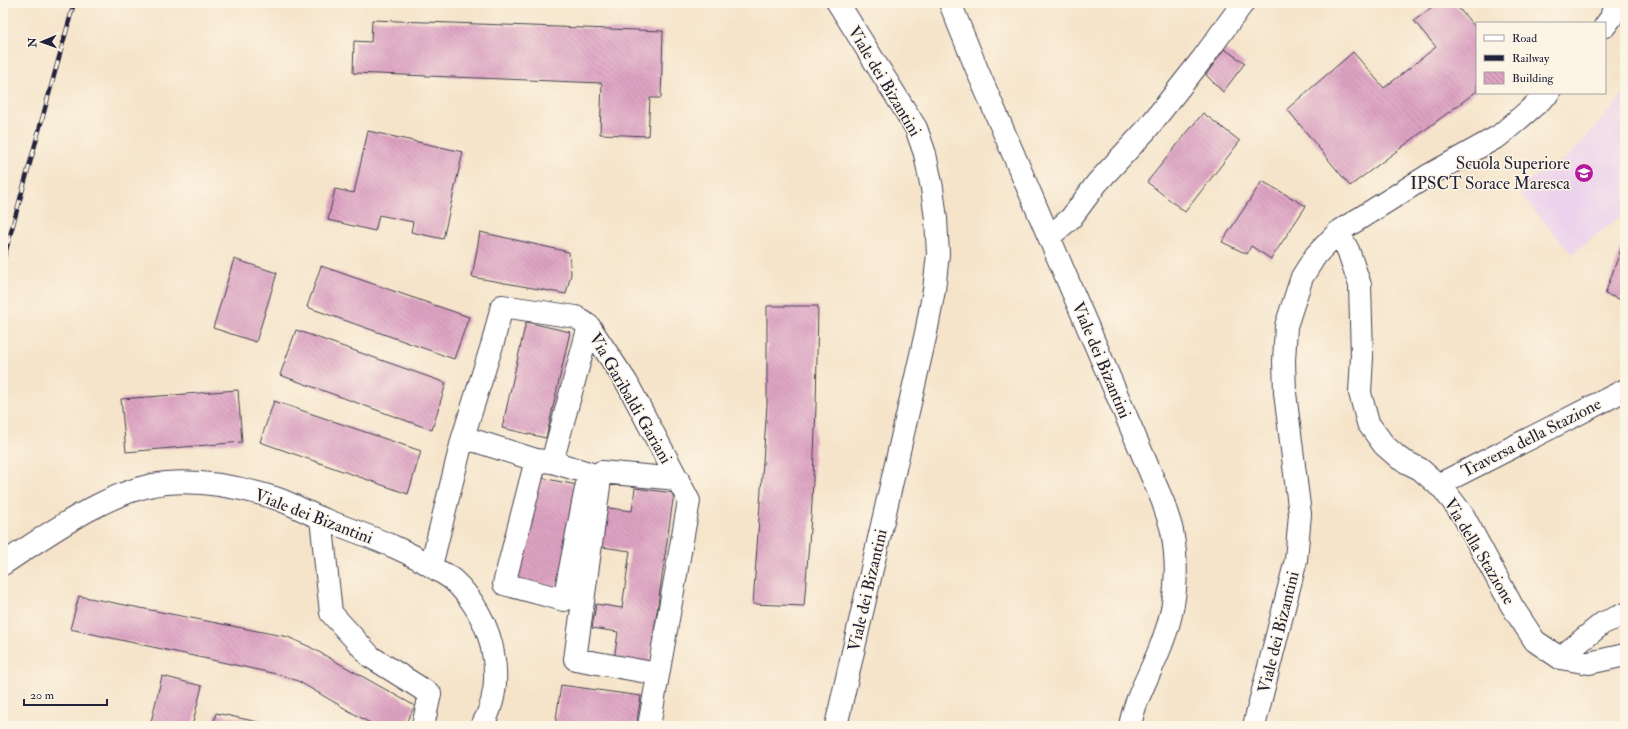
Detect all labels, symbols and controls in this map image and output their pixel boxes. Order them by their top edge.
north arrow [22,22,62,62]
street label: Viale dei Bizantini [843,22,926,141]
legend [1476,22,1606,94]
text: Road [1512,31,1537,46]
text: N [26,36,39,48]
text: Railway [1512,51,1550,66]
text: Building [1512,71,1555,86]
place label: Scuola Superiore IPSCT Sorace Maresca [1410,153,1571,194]
school or university icon: Scuola Superiore IPSCT Sorace Maresca [1573,162,1595,184]
street label: Viale dei Bizantini [1067,299,1136,422]
street label: Via Garibaldi Gariani [585,329,677,468]
street label: Traversa della Stazione [1458,393,1605,482]
street label: Viale dei Bizantini [252,484,376,549]
street label: Via della Stazione [1440,494,1520,608]
street label: Viale dei Bizantini [843,526,892,653]
street label: Viale dei Bizantini [1253,569,1304,695]
scale bar [24,681,107,707]
text: 20 m [30,688,55,703]

